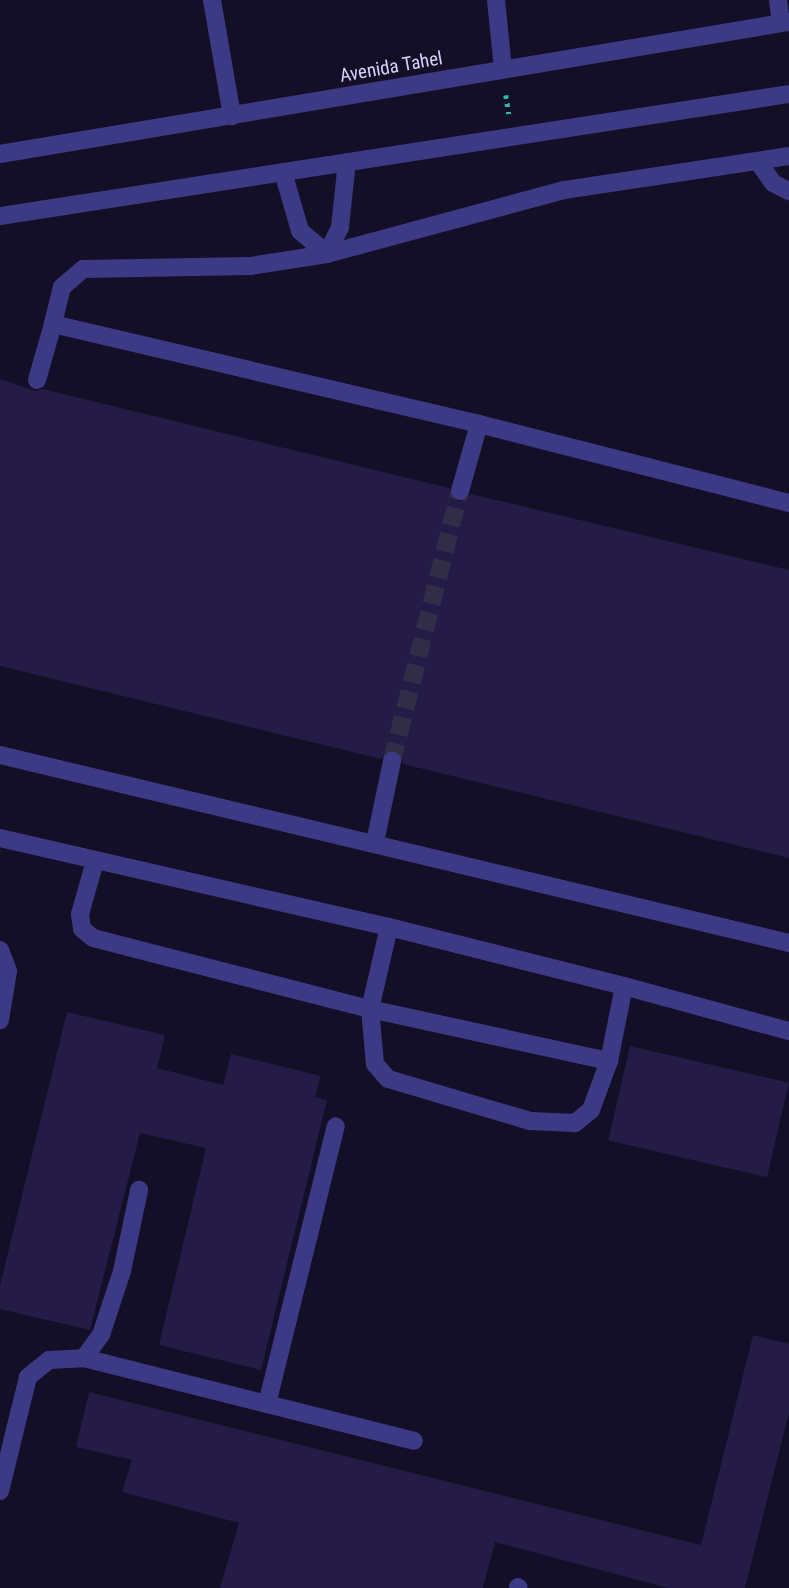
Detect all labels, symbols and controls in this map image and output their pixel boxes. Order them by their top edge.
street label: Avenida Tahel [338,47,444,87]

